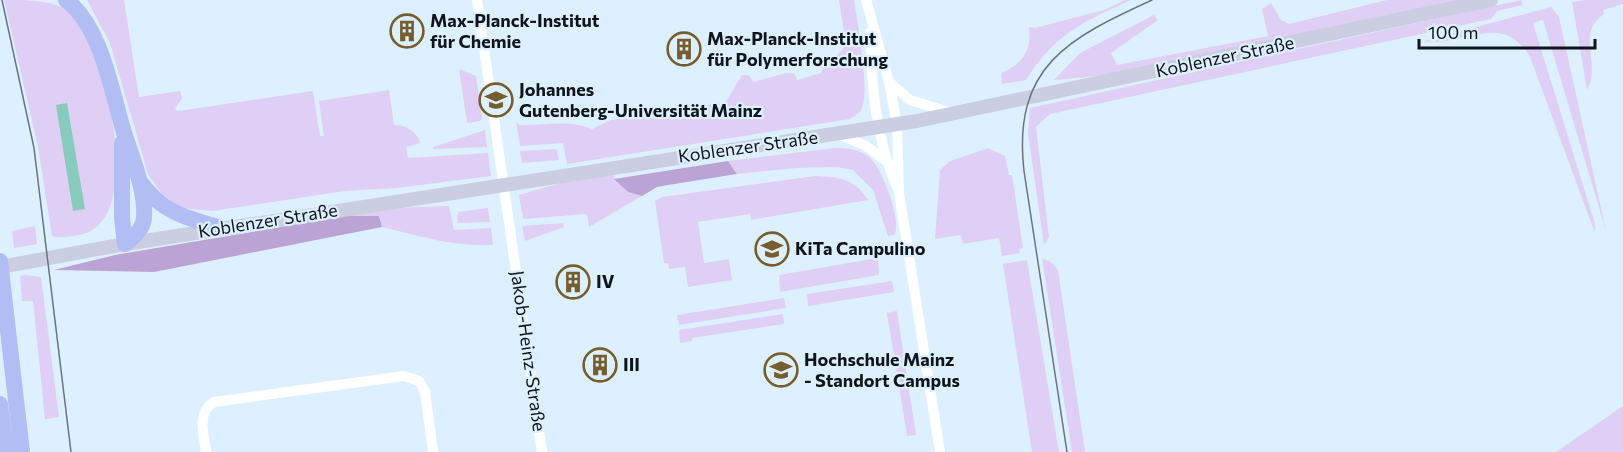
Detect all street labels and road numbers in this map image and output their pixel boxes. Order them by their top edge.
street label: Koblenzer Straße [1154,31,1296,81]
street label: Koblenzer Straße [677,125,819,167]
street label: Koblenzer Straße [197,198,339,242]
street label: Jakob-Heinz-Straße [507,269,551,433]

